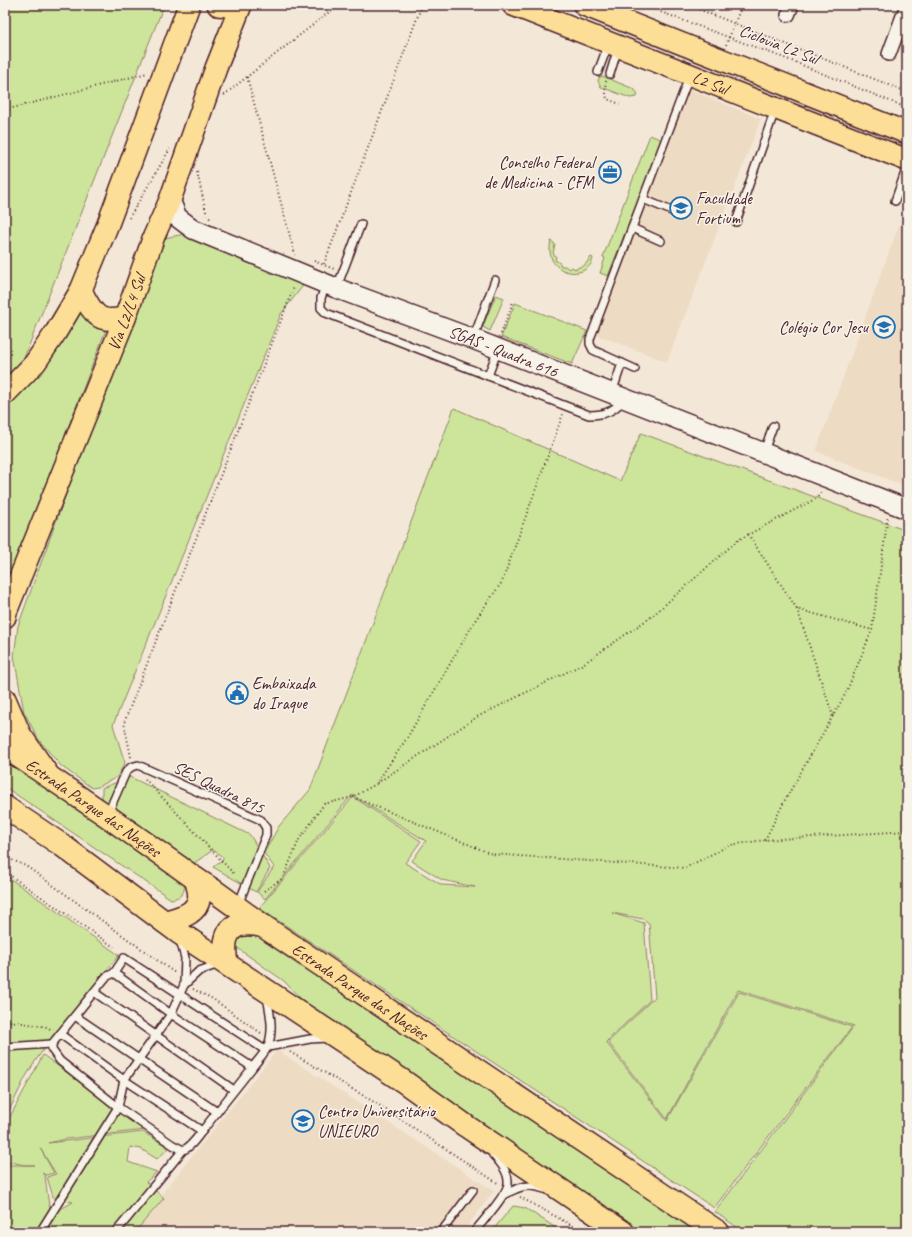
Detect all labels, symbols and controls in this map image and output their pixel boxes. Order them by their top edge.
street label: Ciclovia L2 Sul [736,20,824,70]
street label: L2 Sul [689,67,734,101]
place label: Conselho Federal de Medicina - CFM [484,152,597,193]
office icon: Conselho Federal de Medicina - CFM [597,159,623,185]
place label: Faculdade Fortium [696,188,753,229]
school or university icon: Faculdade Fortium [668,195,694,221]
street label: Via L2/L4 Sul [103,269,152,354]
school or university icon: Colégio Cor Jesu [871,314,897,340]
place label: Colégio Cor Jesu [779,317,870,338]
street label: SGAS - Quadra 616 [446,321,562,383]
place label: Embaixada do Iraque [252,673,317,714]
public building icon: Embaixada do Iraque [224,680,250,706]
street label: Estrada Parque das Nações [22,754,166,863]
street label: SES Quadra 815 [170,756,269,819]
street label: Estrada Parque das Nações [288,939,433,1046]
place label: Centro Universitário UNIEURO [318,1101,437,1142]
school or university icon: Centro Universitário UNIEURO [290,1108,316,1134]

